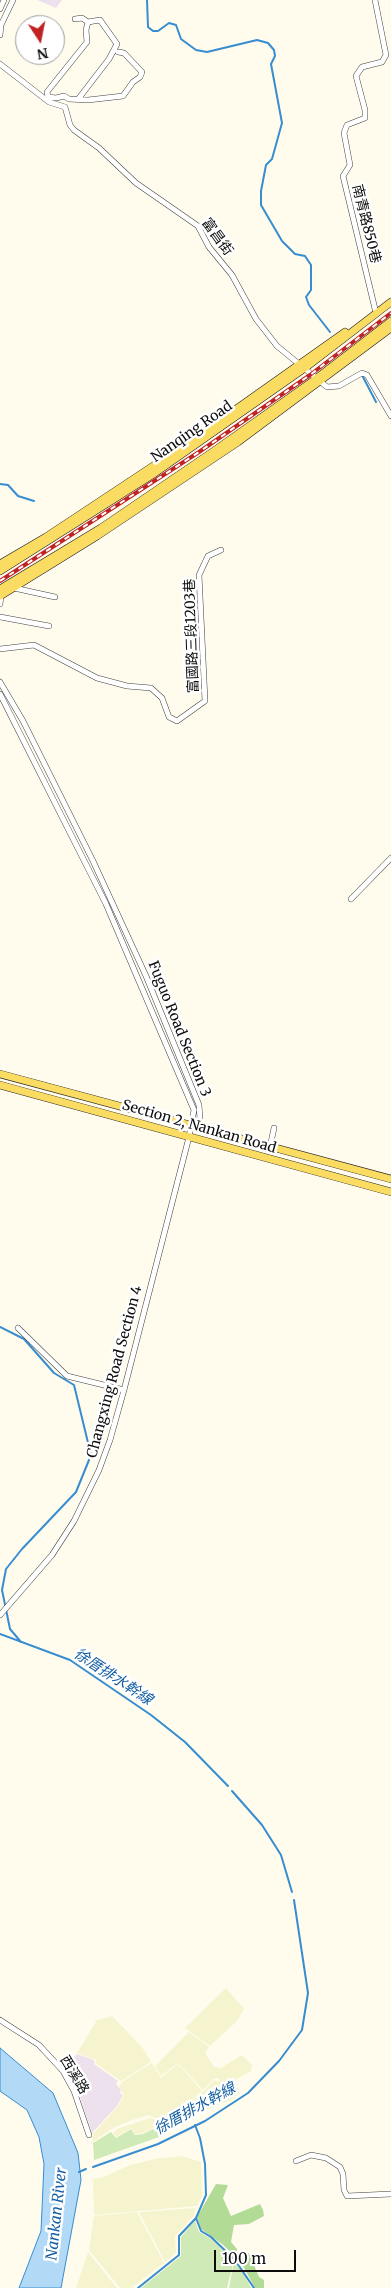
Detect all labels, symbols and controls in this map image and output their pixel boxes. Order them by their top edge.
north arrow [15,15,65,65]
text: N [36,44,50,64]
street label: 南青路850巷 [348,183,384,265]
street label: 富昌街 [198,215,236,259]
street label: Nanqing Road [148,398,236,466]
street label: 富國路三段1203巷 [182,578,202,694]
street label: Fuguo Road Section 3 [144,959,214,1099]
street label: Section 2, Nankan Road [120,1097,278,1157]
street label: Changxing Road Section 4 [84,1284,146,1460]
water label: 徐厝排水幹線 [70,1645,156,1709]
street label: 西溪路 [56,2053,92,2097]
water label: 徐厝排水幹線 [151,2079,239,2139]
water label: Nankan River [43,2167,71,2261]
scale bar [216,2240,298,2272]
text: 100 m [222,2249,266,2268]

